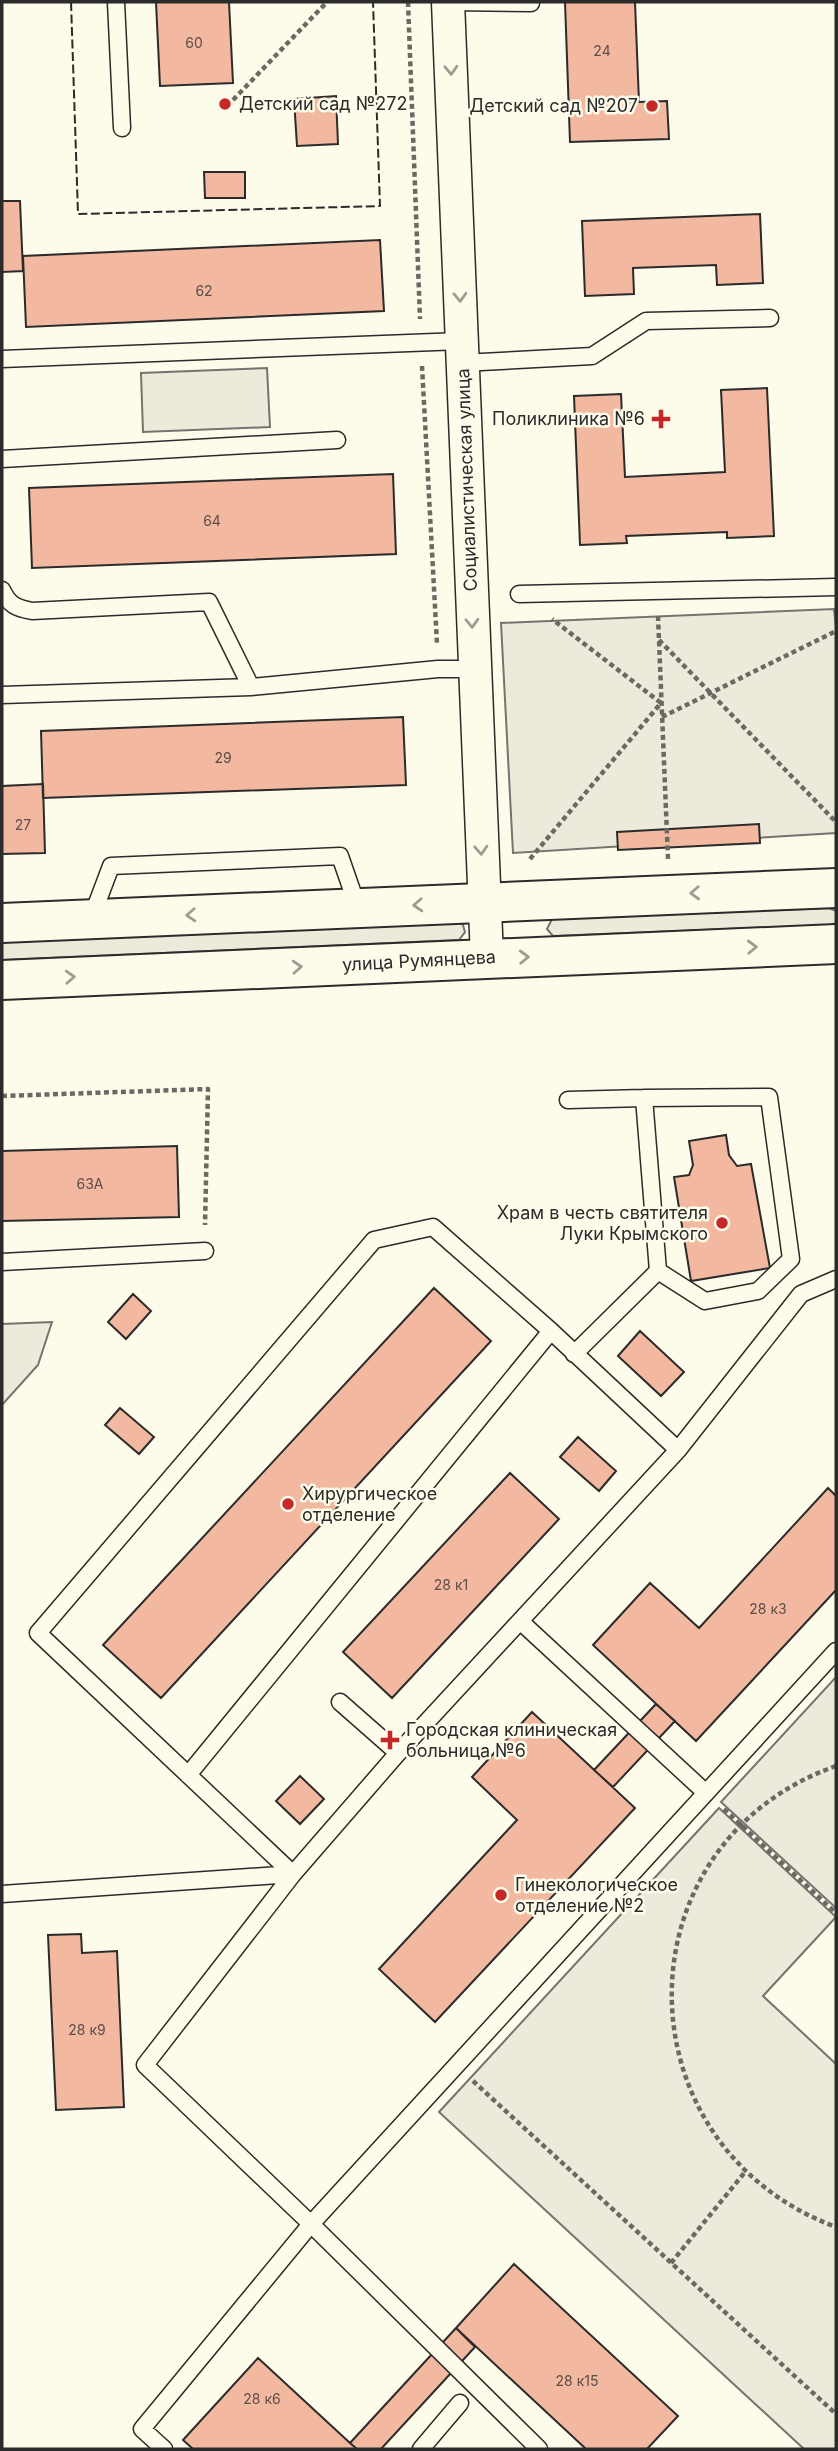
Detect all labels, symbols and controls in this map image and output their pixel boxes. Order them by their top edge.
house number: 60 [185,34,203,51]
house number: 24 [593,42,611,59]
one-way arrow [443,65,458,76]
place label: Детский сад №272 [239,93,407,114]
place label: Детский сад №207 [470,95,638,116]
marker: Детский сад №272 [217,96,233,112]
marker: Детский сад №207 [644,98,660,114]
house number: 62 [195,282,213,299]
one-way arrow [452,292,467,303]
street label: Социалистическая улица [452,368,481,592]
place label: Поликлиника №6 [492,408,645,429]
marker: Поликлиника №6 [651,409,671,429]
house number: 64 [203,512,221,529]
one-way arrow [465,617,480,628]
house number: 29 [214,749,232,766]
house number: 27 [15,816,31,833]
one-way arrow [474,845,489,856]
one-way arrow [689,885,700,900]
one-way arrow [413,897,424,912]
one-way arrow [185,907,196,922]
one-way arrow [747,940,758,955]
street label: улица Румянцева [342,946,496,975]
one-way arrow [519,949,530,964]
one-way arrow [292,959,303,974]
one-way arrow [65,969,76,984]
house number: 63А [77,1175,104,1192]
place label: Храм в честь святителя Луки Крымского [497,1202,708,1244]
marker: Храм в честь святителя Луки Крымского [714,1215,730,1231]
place label: Хирургическое отделение [302,1483,437,1525]
marker: Хирургическое отделение [280,1496,296,1512]
house number: 28 к1 [434,1576,468,1593]
house number: 28 к3 [749,1600,787,1617]
place label: Городская клиническая больница №6 [406,1719,617,1761]
marker: Городская клиническая больница №6 [380,1730,400,1750]
place label: Гинекологическое отделение №2 [515,1874,678,1916]
marker: Гинекологическое отделение №2 [493,1887,509,1903]
house number: 28 к9 [68,2021,106,2038]
house number: 28 к15 [556,2372,598,2389]
house number: 28 к6 [243,2390,281,2407]

